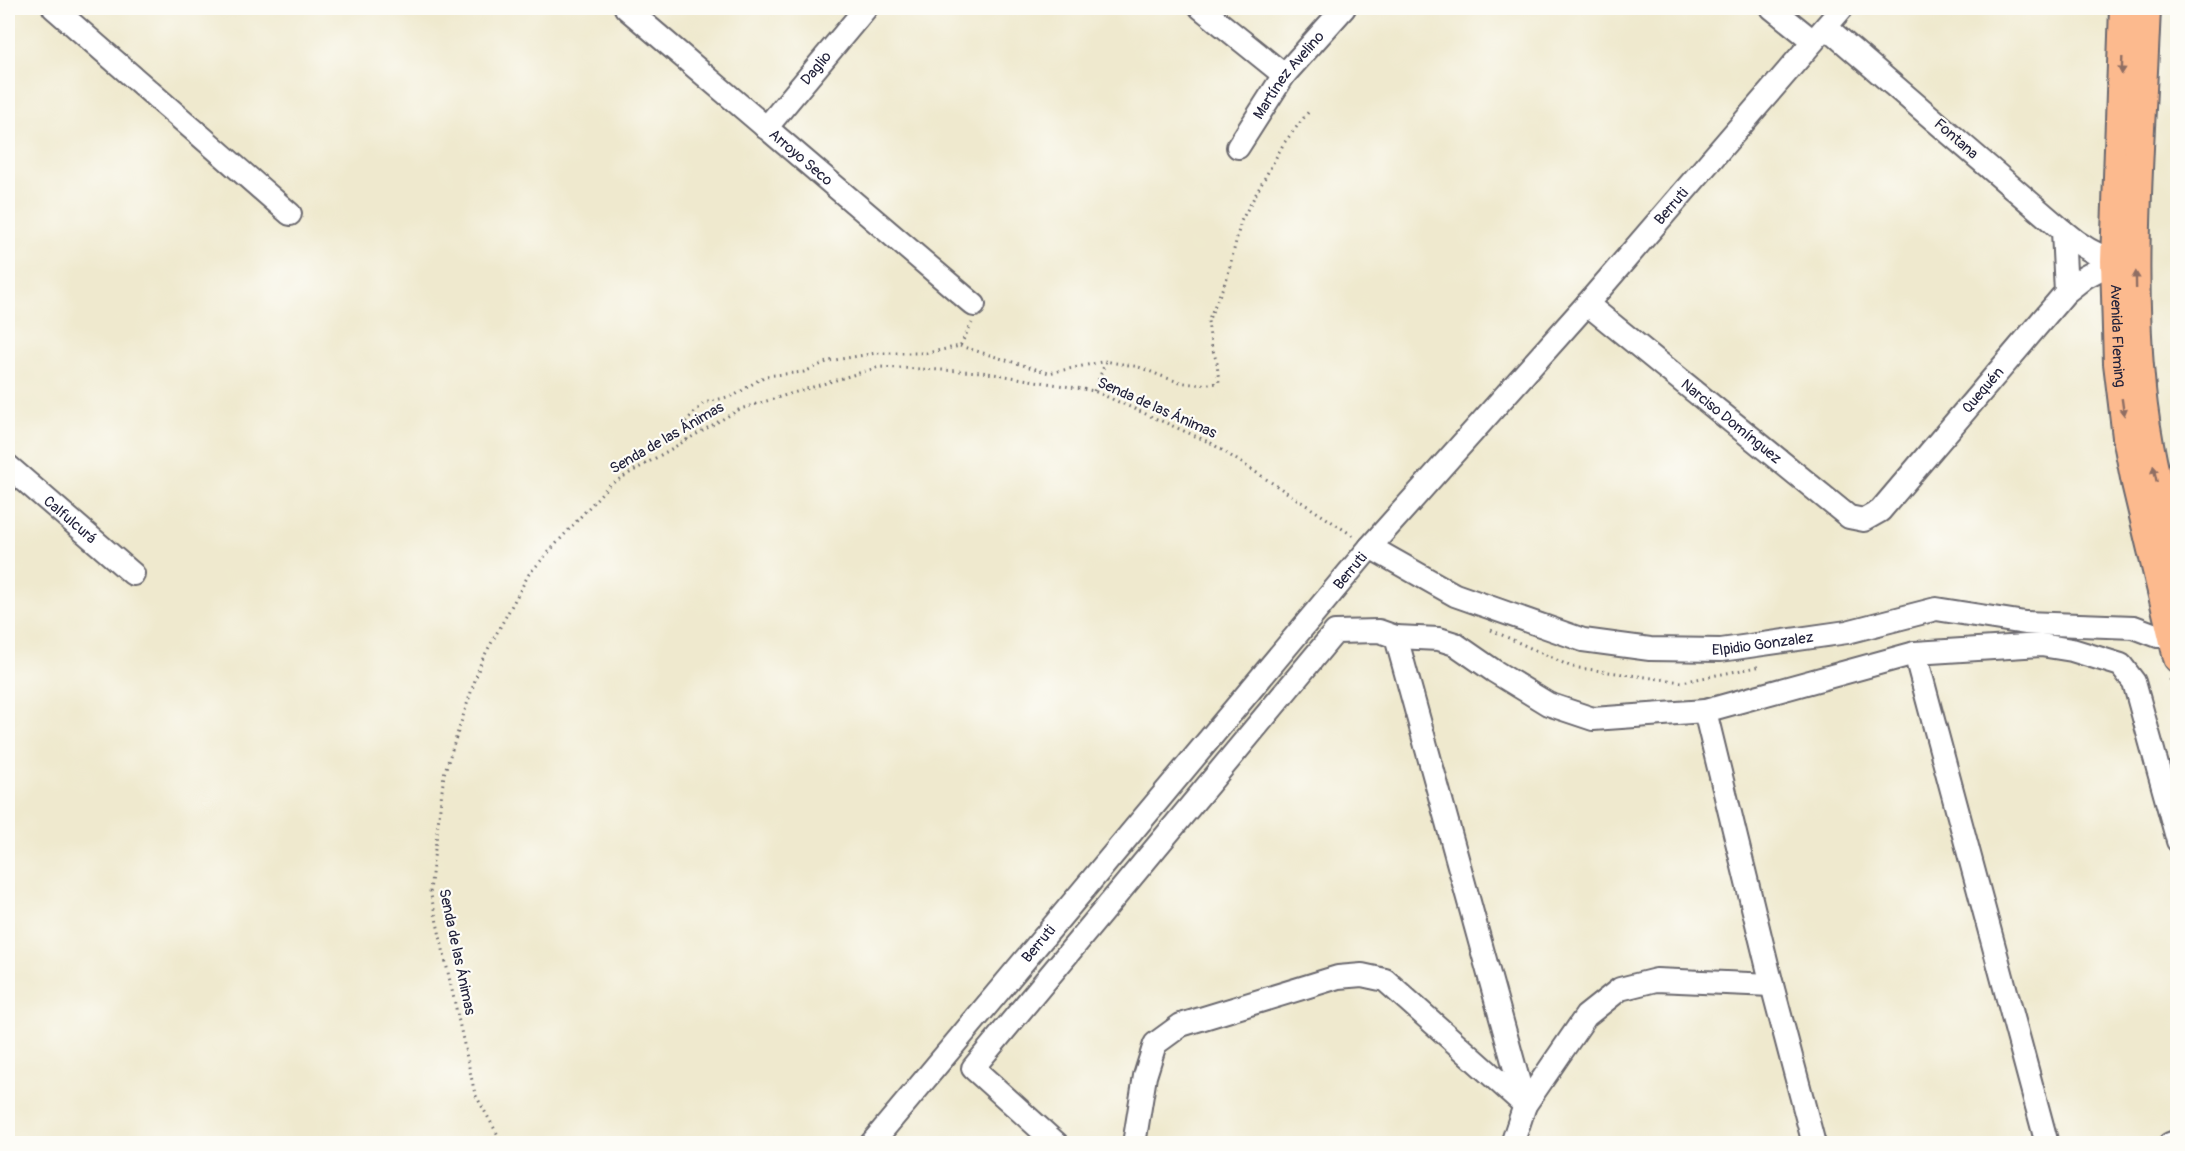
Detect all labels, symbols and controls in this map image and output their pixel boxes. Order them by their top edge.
street label: Martínez Avelino [1249,27,1328,123]
street label: Daglio [796,47,835,89]
one-way arrow [2118,56,2127,75]
street label: Fontana [1930,115,1982,163]
street label: Arroyo Seco [765,125,837,190]
street label: Berruti [1650,183,1693,229]
one-way arrow [2131,271,2140,290]
street label: Avenida Fleming [2106,284,2130,388]
street label: Quequén [1958,363,2008,417]
street label: Senda de las Ánimas [1094,373,1220,443]
street label: Narciso Domínguez [1677,375,1786,468]
street label: Senda de las Ánimas [607,398,728,478]
one-way arrow [2118,398,2127,417]
one-way arrow [2150,464,2159,483]
street label: Calfulcurá [40,492,100,548]
street label: Berruti [1329,548,1371,593]
street label: Elpidio Gonzalez [1712,627,1815,660]
street label: Senda de las Ánimas [434,887,480,1017]
street label: Berruti [1017,921,1060,966]

